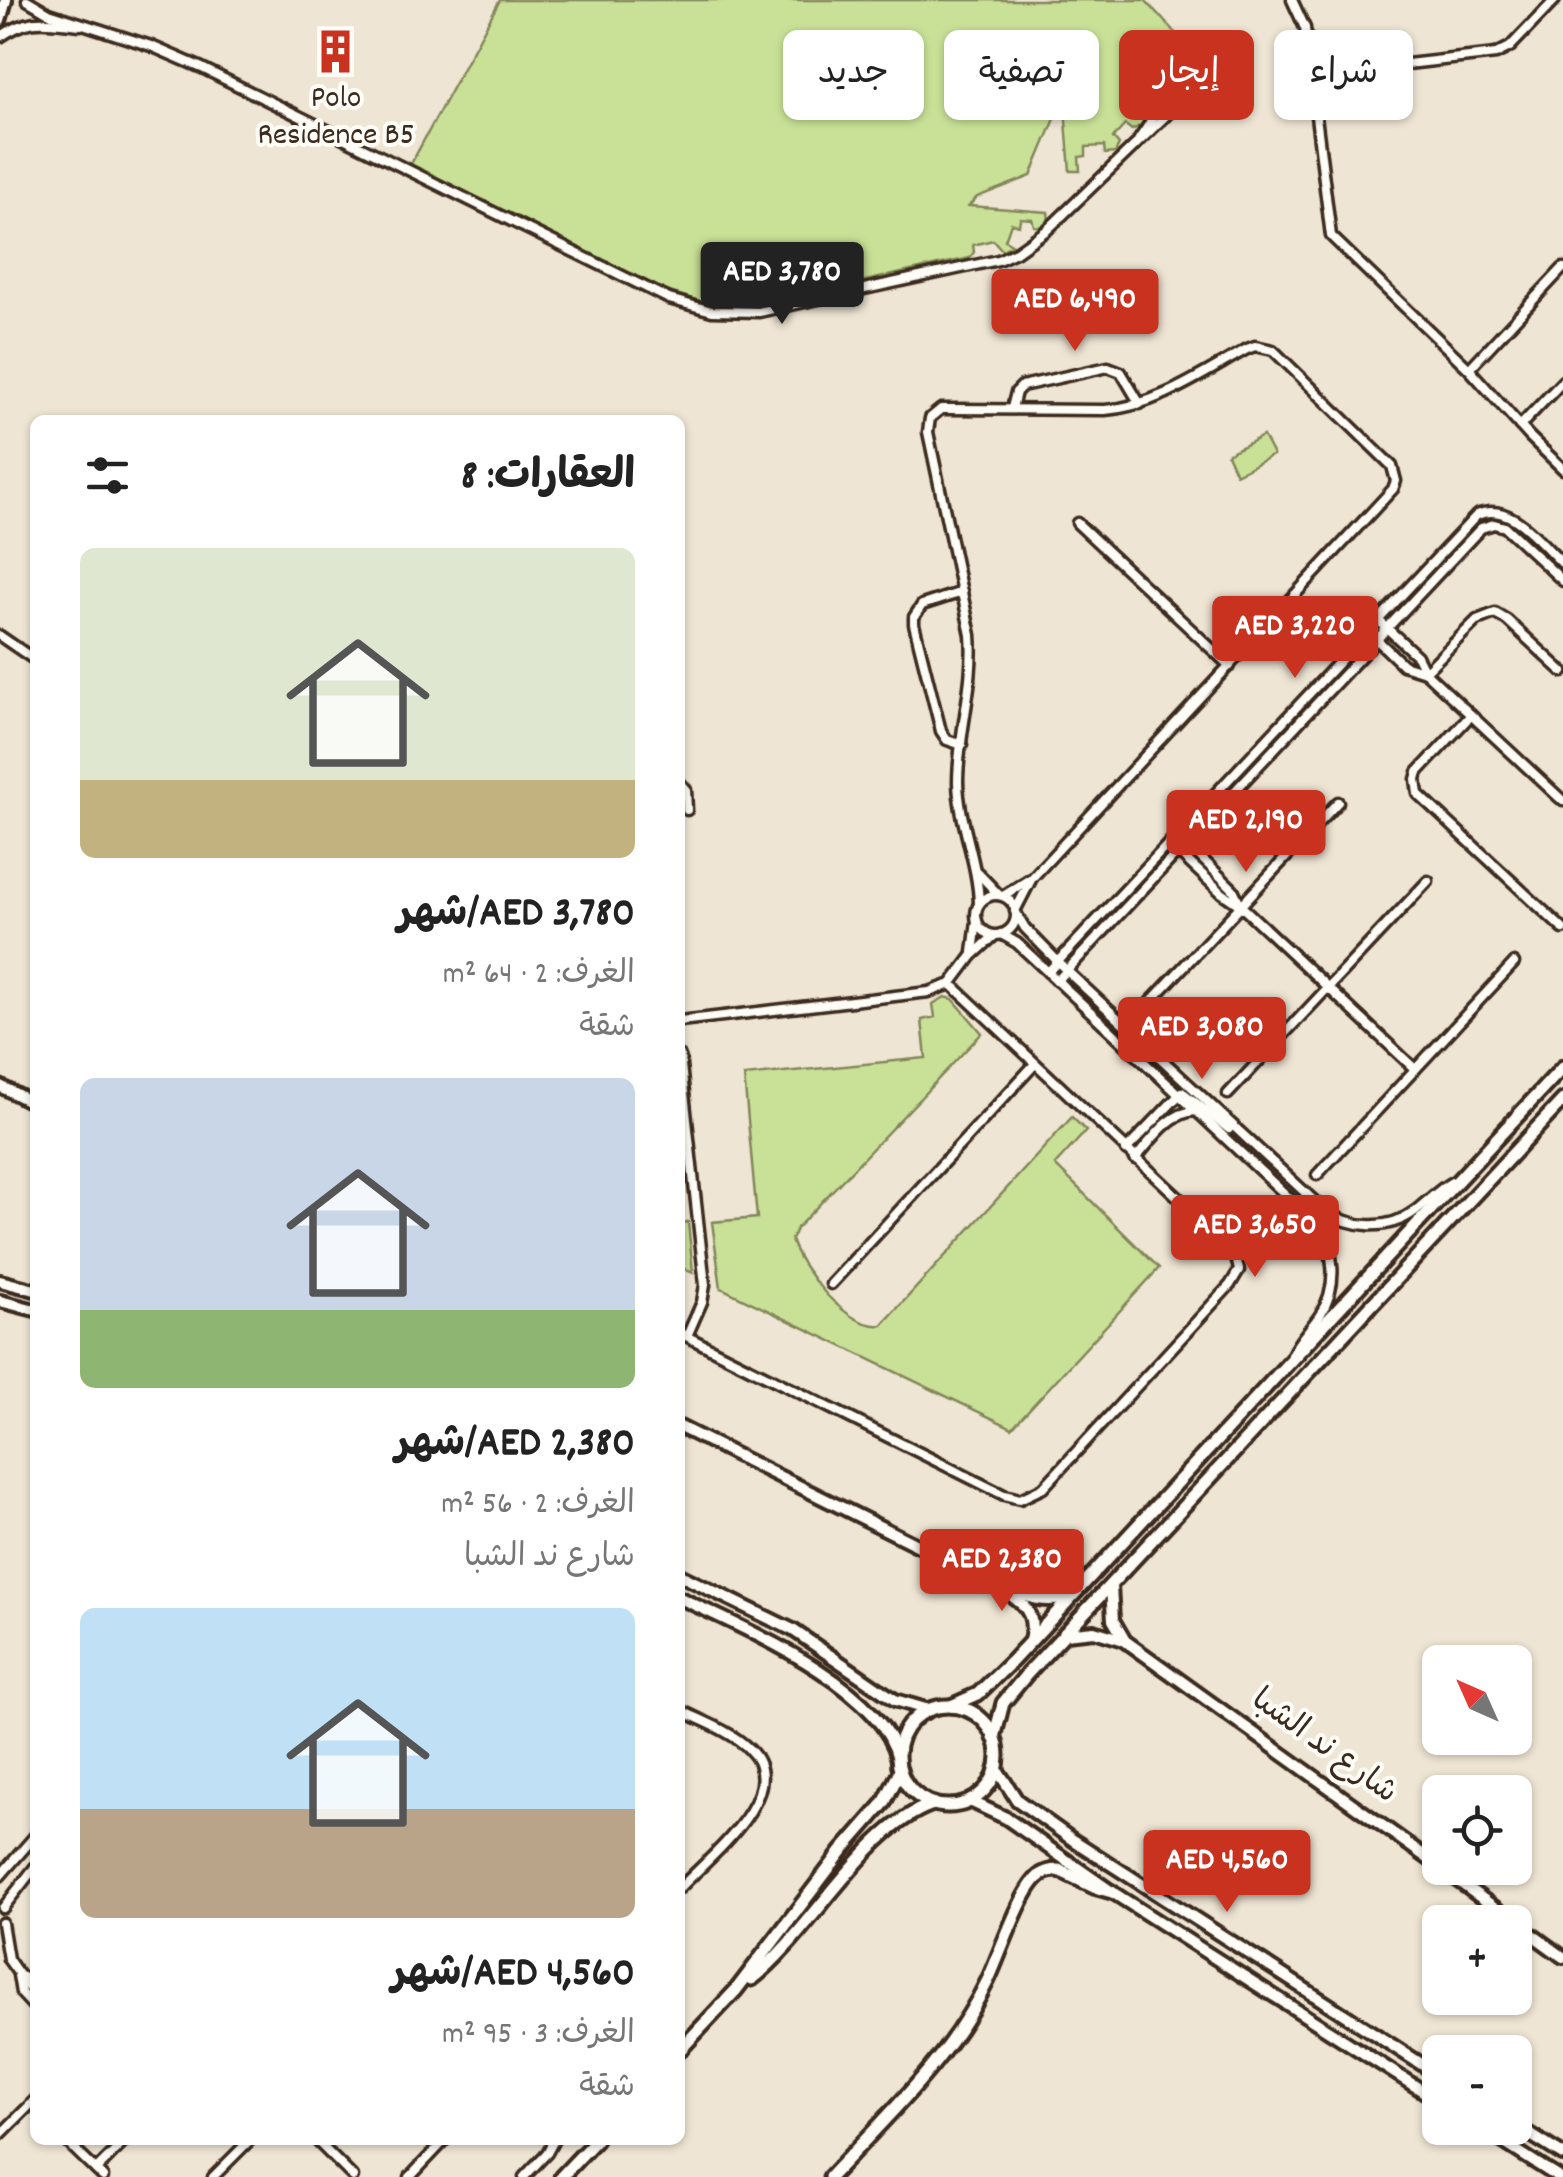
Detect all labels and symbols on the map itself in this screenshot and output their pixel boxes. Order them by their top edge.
building icon: Polo Residence B5 [312,28,360,76]
place label: Polo Residence B5 [257,77,415,160]
pin: AED 3,780 [668,242,896,327]
pin: AED 6,490 [961,269,1189,354]
pin: AED 3,220 [1181,596,1409,681]
pin: AED 2,190 [1132,790,1360,875]
pin: AED 3,080 [1088,997,1316,1082]
pin: AED 3,650 [1141,1195,1369,1280]
pin: AED 2,380 [888,1529,1116,1614]
north arrow [1422,1645,1532,1755]
street label: شارع ند الشبا [1240,1679,1406,1817]
pin: AED 4,560 [1113,1830,1341,1915]

